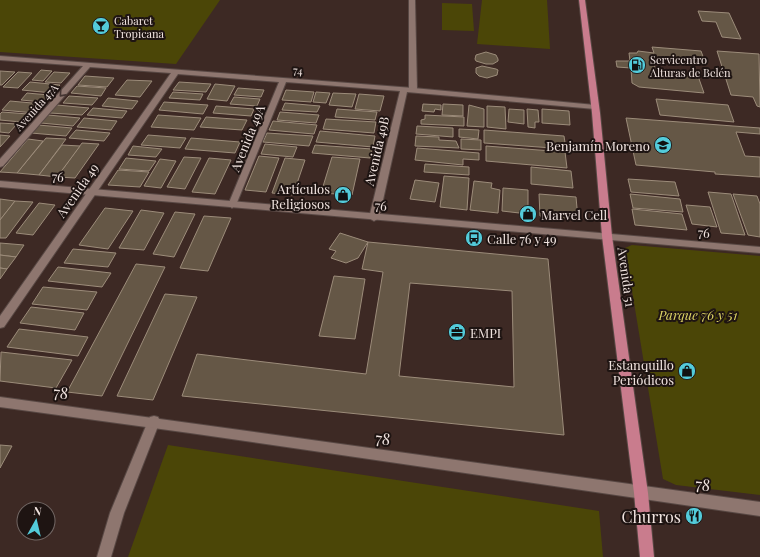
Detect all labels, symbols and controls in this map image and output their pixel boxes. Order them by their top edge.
place label: Cabaret Tropicana [114,13,165,41]
bar icon: Cabaret Tropicana [91,16,111,36]
place label: Servicentro Alturas de Belén [649,52,731,80]
fuel station icon: Servicentro Alturas de Belén [627,55,647,75]
street label: 74 [293,62,304,78]
street label: Avenida 47A [10,80,61,134]
one-way arrow [59,89,67,97]
street label: Avenida 49A [226,101,268,175]
street label: Avenida 49B [360,115,392,188]
school or university icon: Benjamín Moreno [653,135,673,155]
place label: Benjamín Moreno [546,137,650,154]
street label: Avenida 49 [52,160,102,221]
street label: 76 [51,167,65,185]
place label: Artículos Religiosos [271,180,330,212]
shop icon: Artículos Religiosos [333,185,353,205]
street label: 76 [374,196,388,214]
shop icon: Marvel Cell [518,204,538,224]
place label: Marvel Cell [541,206,608,223]
street label: 76 [697,223,711,241]
bus stop icon: Calle 76 y 49 [464,228,484,248]
place label: Calle 76 y 49 [487,230,557,247]
street label: Avenida 51 [614,245,640,308]
park label: Parque 76 y 51 [658,306,738,323]
office icon: EMPI [447,322,467,342]
place label: EMPI [470,324,501,341]
place label: Estanquillo Periódicos [608,356,674,388]
shop icon: Estanquillo Periódicos [677,361,697,381]
street label: 78 [52,381,70,403]
street label: 78 [374,427,392,449]
street label: 78 [694,473,712,495]
north arrow [16,501,56,541]
text: N [32,503,42,519]
place label: Churros [621,506,681,527]
restaurant icon: Churros [684,506,704,526]

